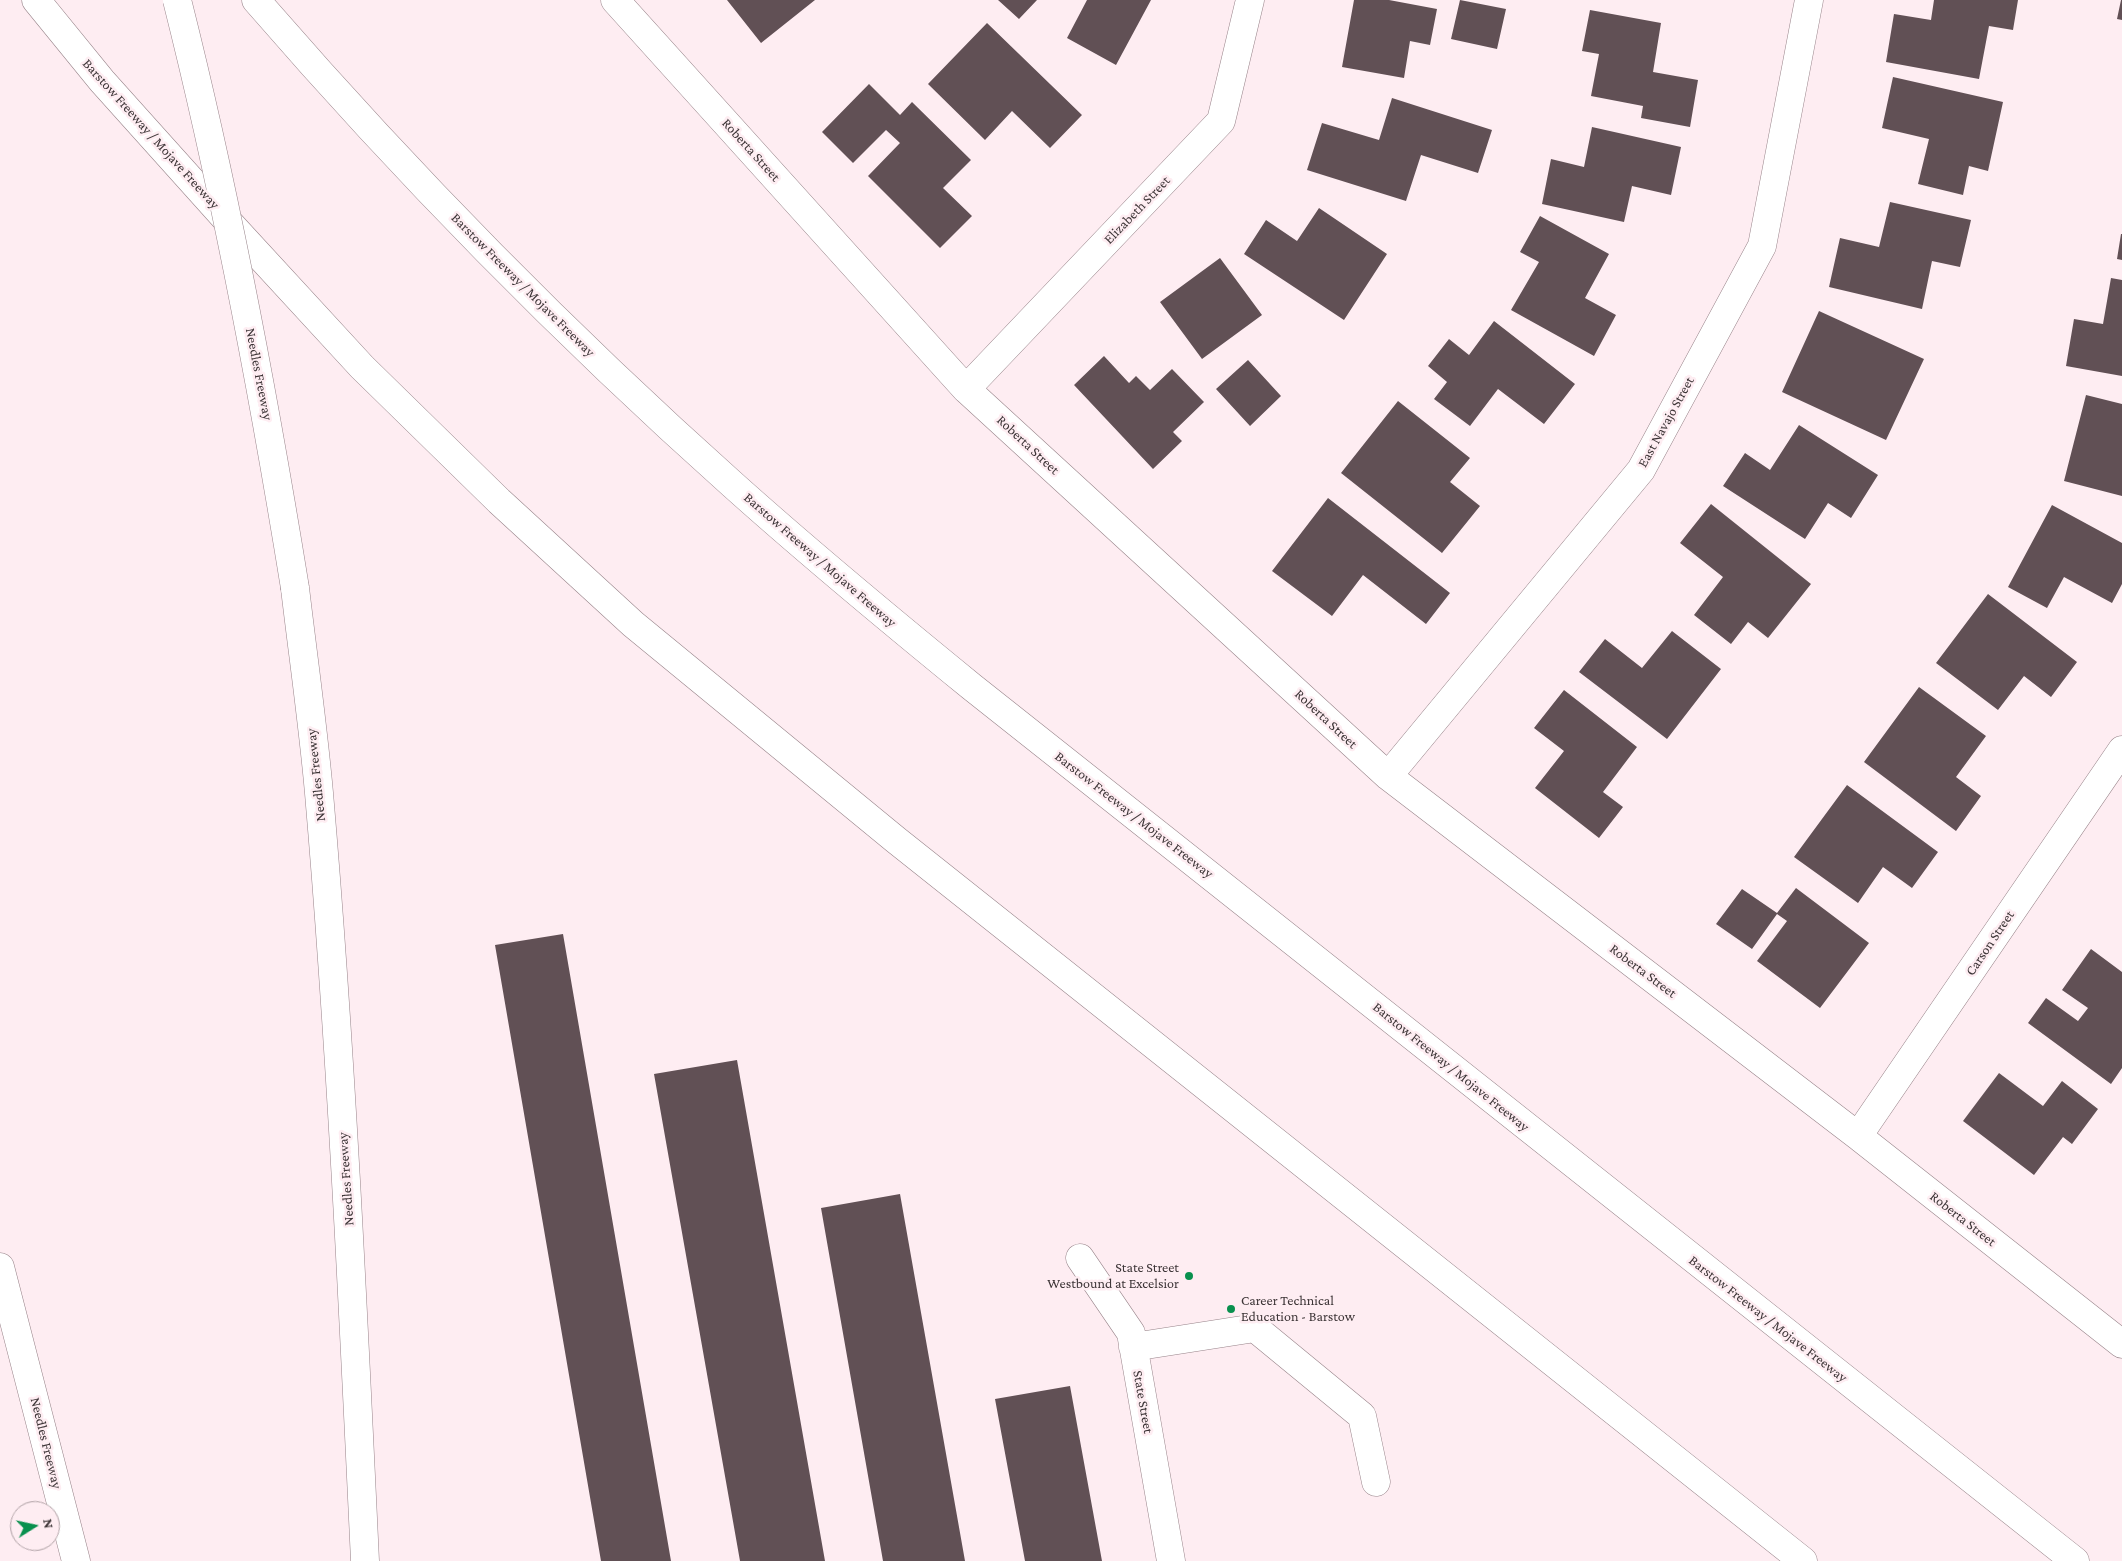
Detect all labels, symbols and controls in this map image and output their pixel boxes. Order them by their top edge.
street label: Barstow Freeway / Mojave Freeway [79,55,223,213]
street label: Roberta Street [718,115,784,185]
street label: Elizabeth Street [1100,172,1174,248]
street label: Barstow Freeway / Mojave Freeway [448,210,598,360]
street label: Needles Freeway [242,326,276,422]
street label: East Navajo Street [1634,374,1698,470]
street label: Roberta Street [993,412,1063,478]
street label: Barstow Freeway / Mojave Freeway [740,489,900,631]
street label: Roberta Street [1291,686,1361,752]
street label: Needles Freeway [303,728,329,822]
street label: Barstow Freeway / Mojave Freeway [1051,748,1217,882]
street label: Carson Street [1962,907,2018,979]
street label: Roberta Street [1606,940,1680,1002]
street label: Barstow Freeway / Mojave Freeway [1369,999,1533,1135]
street label: Needles Freeway [334,1132,358,1226]
street label: Roberta Street [1927,1188,1999,1250]
street label: Barstow Freeway / Mojave Freeway [1685,1252,1851,1386]
place label: State Street Westbound at Excelsior [1047,1260,1179,1292]
marker: State Street Westbound at Excelsior [1183,1270,1195,1282]
place label: Career Technical Education - Barstow [1241,1293,1355,1325]
marker: Career Technical Education - Barstow [1225,1303,1237,1315]
street label: State Street [1129,1369,1157,1435]
street label: Needles Freeway [27,1396,65,1490]
north arrow [10,1501,60,1551]
text: N [40,1517,57,1530]

